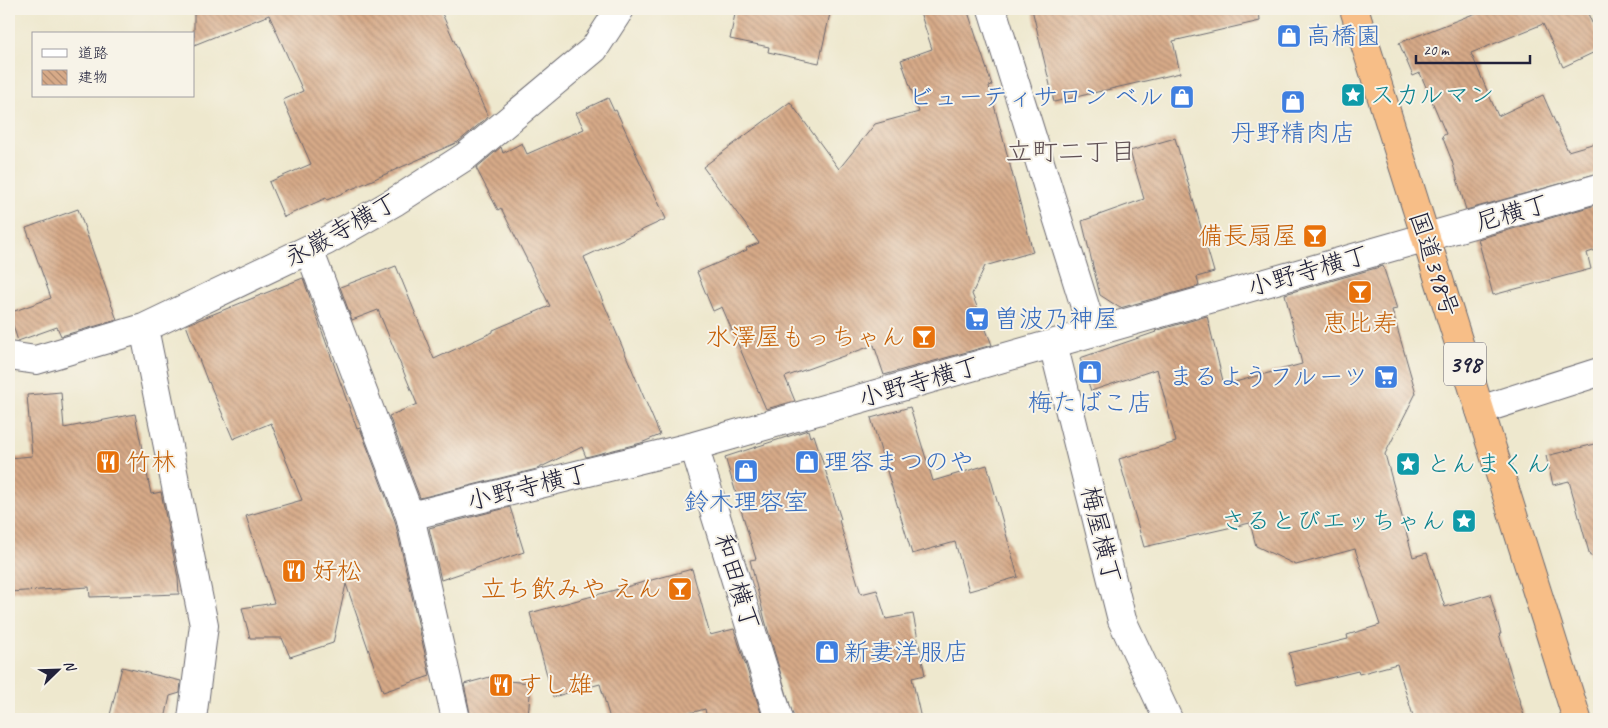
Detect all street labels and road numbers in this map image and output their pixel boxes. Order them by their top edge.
street label: 永巌寺横丁 [279,186,403,274]
street label: 尼横丁 [1472,187,1552,239]
street label: 国道398号 [1402,207,1466,321]
street label: 小野寺横丁 [1244,238,1372,304]
road number: 398 [1444,342,1486,386]
street label: 小野寺横丁 [855,349,983,415]
street label: 小野寺横丁 [463,456,593,518]
street label: 梅屋横丁 [1073,483,1129,587]
street label: 和田横丁 [707,529,767,635]

